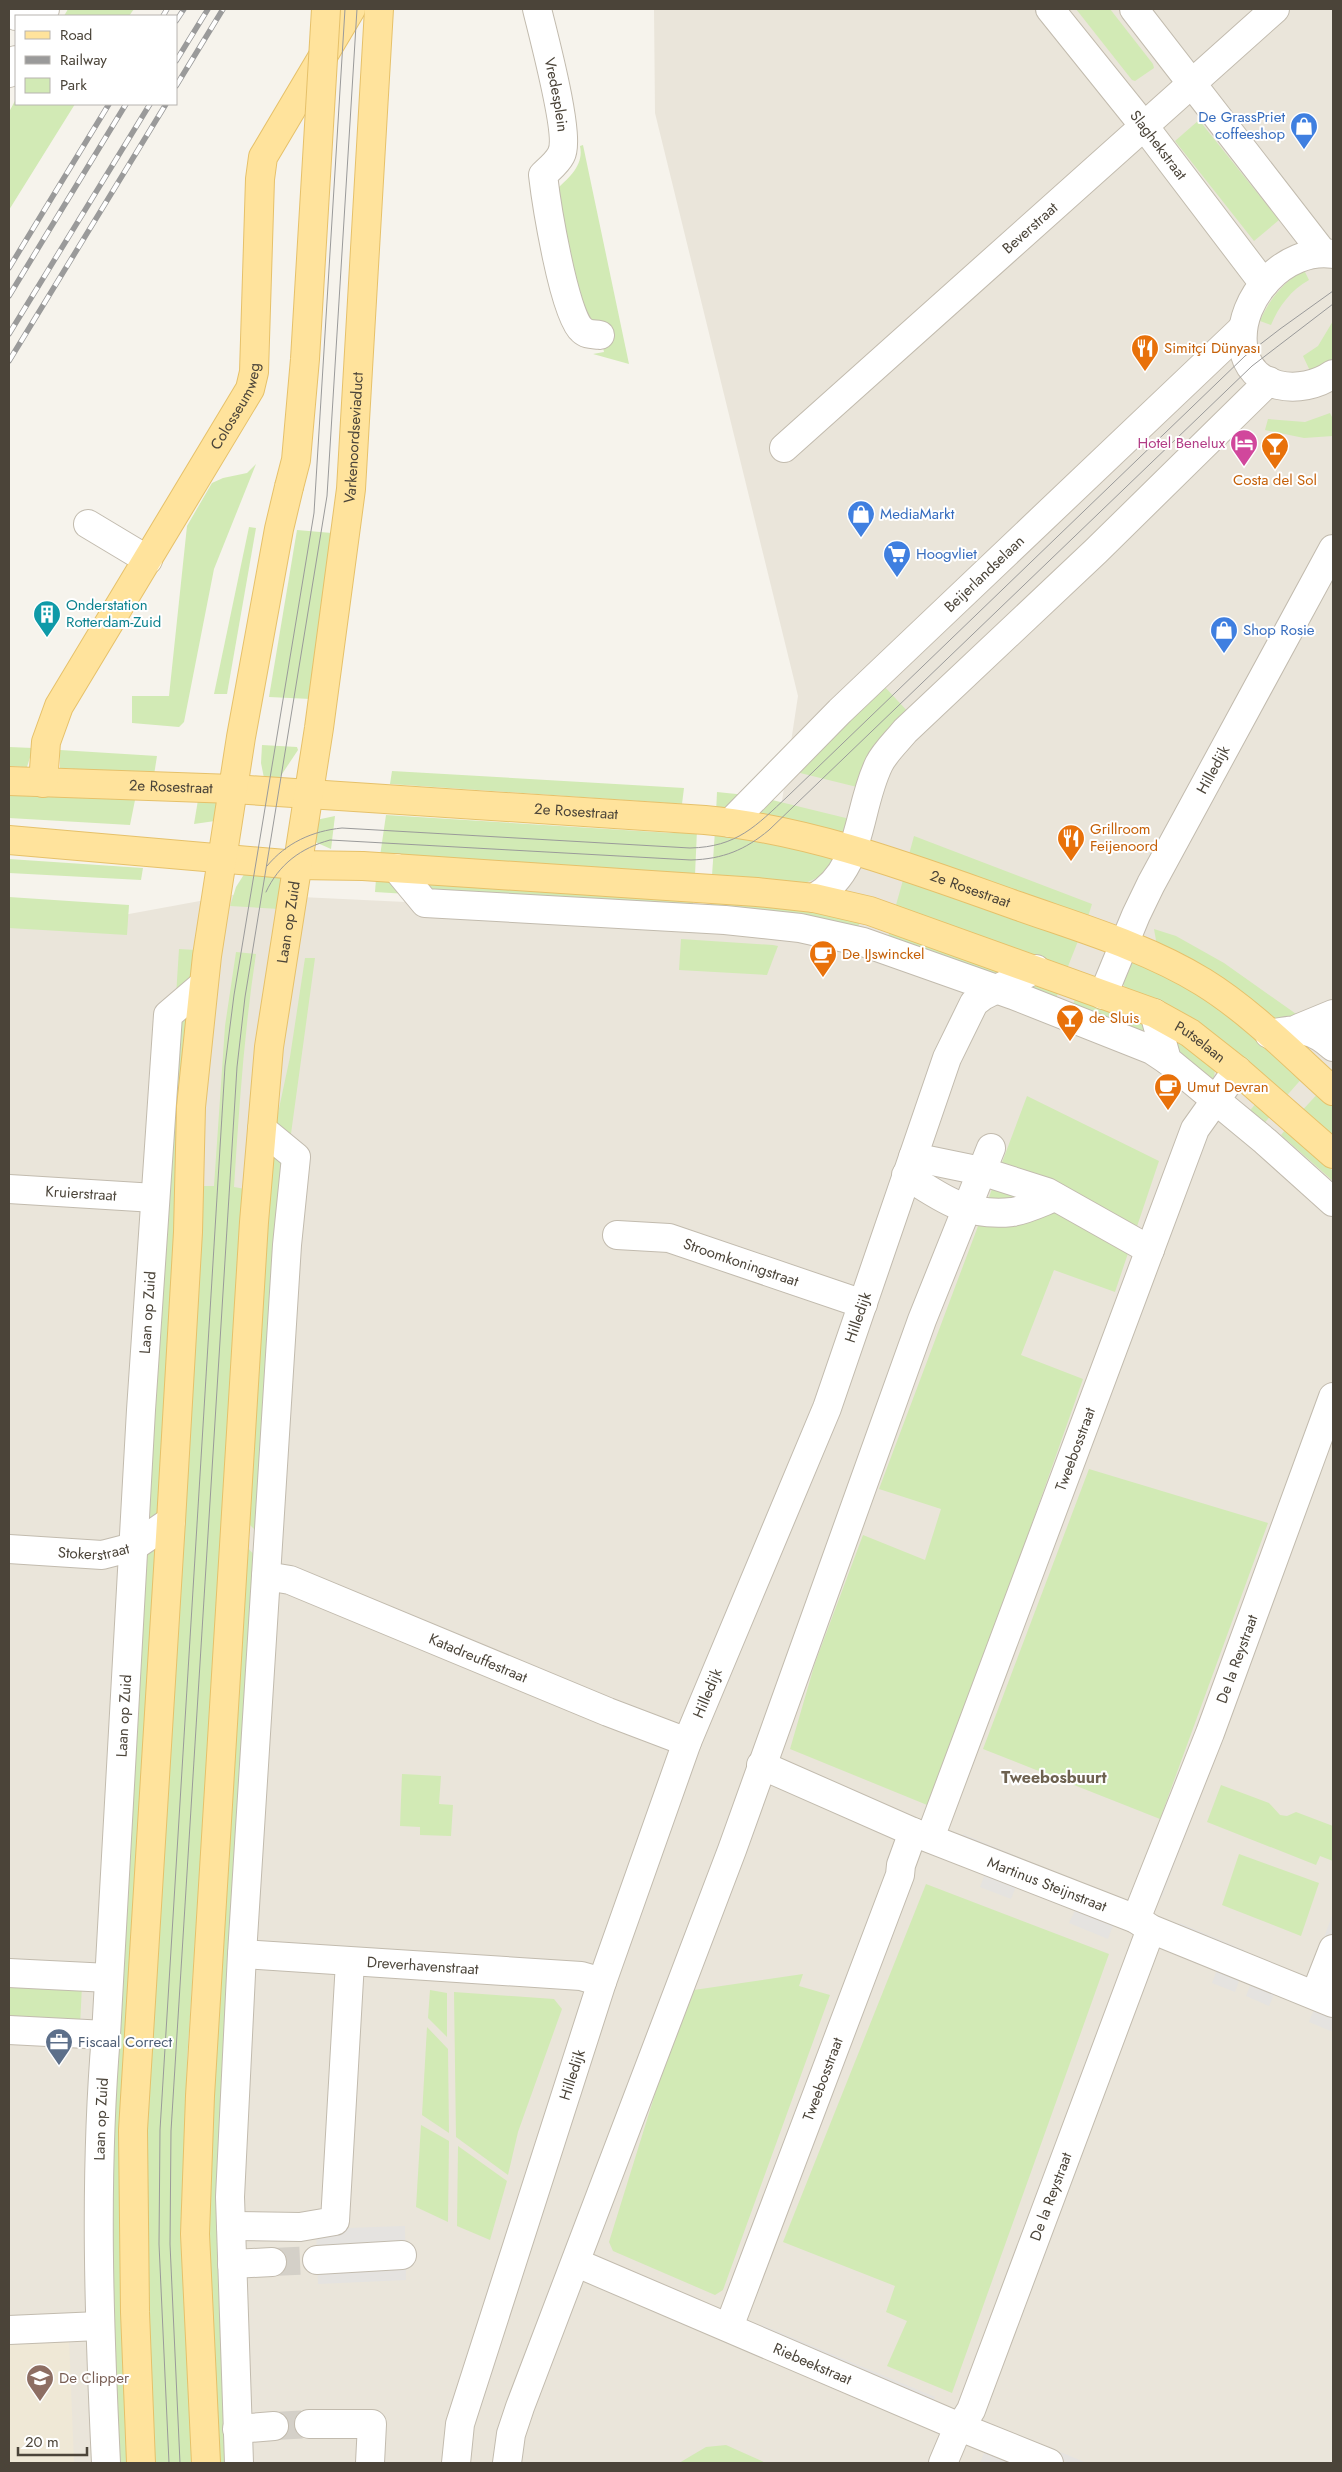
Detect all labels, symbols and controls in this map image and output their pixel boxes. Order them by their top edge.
legend [15,15,178,105]
text: Road [60,24,92,46]
text: Railway [60,49,107,71]
street label: Vredesplein [538,55,574,133]
text: Park [60,74,87,96]
street label: Slaghekstraat [1125,106,1192,185]
place label: De GrassPriet coffeeshop [1198,106,1285,145]
shop icon: De GrassPriet coffeeshop [1289,111,1319,150]
street label: Beverstraat [997,197,1063,259]
restaurant icon: Simitçi Dünyası [1130,333,1160,372]
place label: Simitçi Dünyası [1164,337,1261,359]
street label: Colosseumweg [205,363,265,454]
street label: Varkenoordseviaduct [338,371,369,505]
hotel icon: Hotel Benelux [1229,428,1259,467]
bar icon: Costa del Sol [1260,431,1290,470]
place label: Hotel Benelux [1137,432,1226,454]
place label: Costa del Sol [1233,469,1317,491]
shop icon: MediaMarkt [846,499,876,538]
place label: MediaMarkt [880,503,955,525]
street label: Beijerlandselaan [939,530,1029,617]
supermarket icon: Hoogvliet [882,539,912,578]
place label: Hoogvliet [916,543,977,565]
place label: Onderstation Rotterdam-Zuid [66,594,161,633]
building icon: Onderstation Rotterdam-Zuid [32,599,62,638]
shop icon: Shop Rosie [1209,615,1239,654]
place label: Shop Rosie [1243,619,1315,641]
street label: Hilledijk [1191,741,1235,798]
street label: 2e Rosestraat [129,774,214,799]
street label: 2e Rosestraat [533,798,619,825]
place label: Grillroom Feijenoord [1090,818,1158,857]
restaurant icon: Grillroom Feijenoord [1056,823,1086,862]
street label: 2e Rosestraat [927,865,1014,914]
street label: Laan op Zuid [271,879,306,965]
cafe icon: De IJswinckel [808,939,838,978]
place label: De IJswinckel [842,943,924,965]
bar icon: de Sluis [1055,1003,1085,1042]
place label: de Sluis [1089,1007,1139,1029]
street label: Putselaan [1171,1016,1230,1068]
cafe icon: Umut Devran [1153,1072,1183,1111]
place label: Umut Devran [1187,1076,1269,1098]
street label: Kruierstraat [45,1180,117,1207]
street label: Stroomkoningstraat [680,1233,802,1292]
street label: Laan op Zuid [134,1270,161,1355]
street label: Hilledijk [839,1289,877,1346]
street label: Tweebosstraat [1050,1404,1101,1494]
street label: Stokerstraat [57,1537,132,1566]
street label: De la Reystraat [1211,1611,1264,1706]
street label: Katadreuffestraat [425,1628,531,1688]
street label: Hilledijk [687,1665,728,1721]
street label: Laan op Zuid [111,1674,137,1758]
district label: Tweebosbuurt [1001,1766,1108,1789]
street label: Martinus Steijnstraat [984,1851,1110,1918]
street label: Dreverhavenstraat [366,1951,480,1980]
office icon: Fiscaal Correct [44,2027,74,2066]
place label: Fiscaal Correct [78,2031,172,2053]
street label: Tweebosstraat [797,2034,849,2124]
street label: Hilledijk [554,2046,591,2103]
street label: Laan op Zuid [88,2077,114,2161]
street label: De la Reystraat [1024,2149,1078,2244]
street label: Riebeekstraat [770,2337,855,2390]
school or university icon: De Clipper [25,2363,55,2402]
place label: De Clipper [59,2367,130,2389]
scale bar [18,2424,86,2456]
text: 20 m [25,2431,59,2453]

